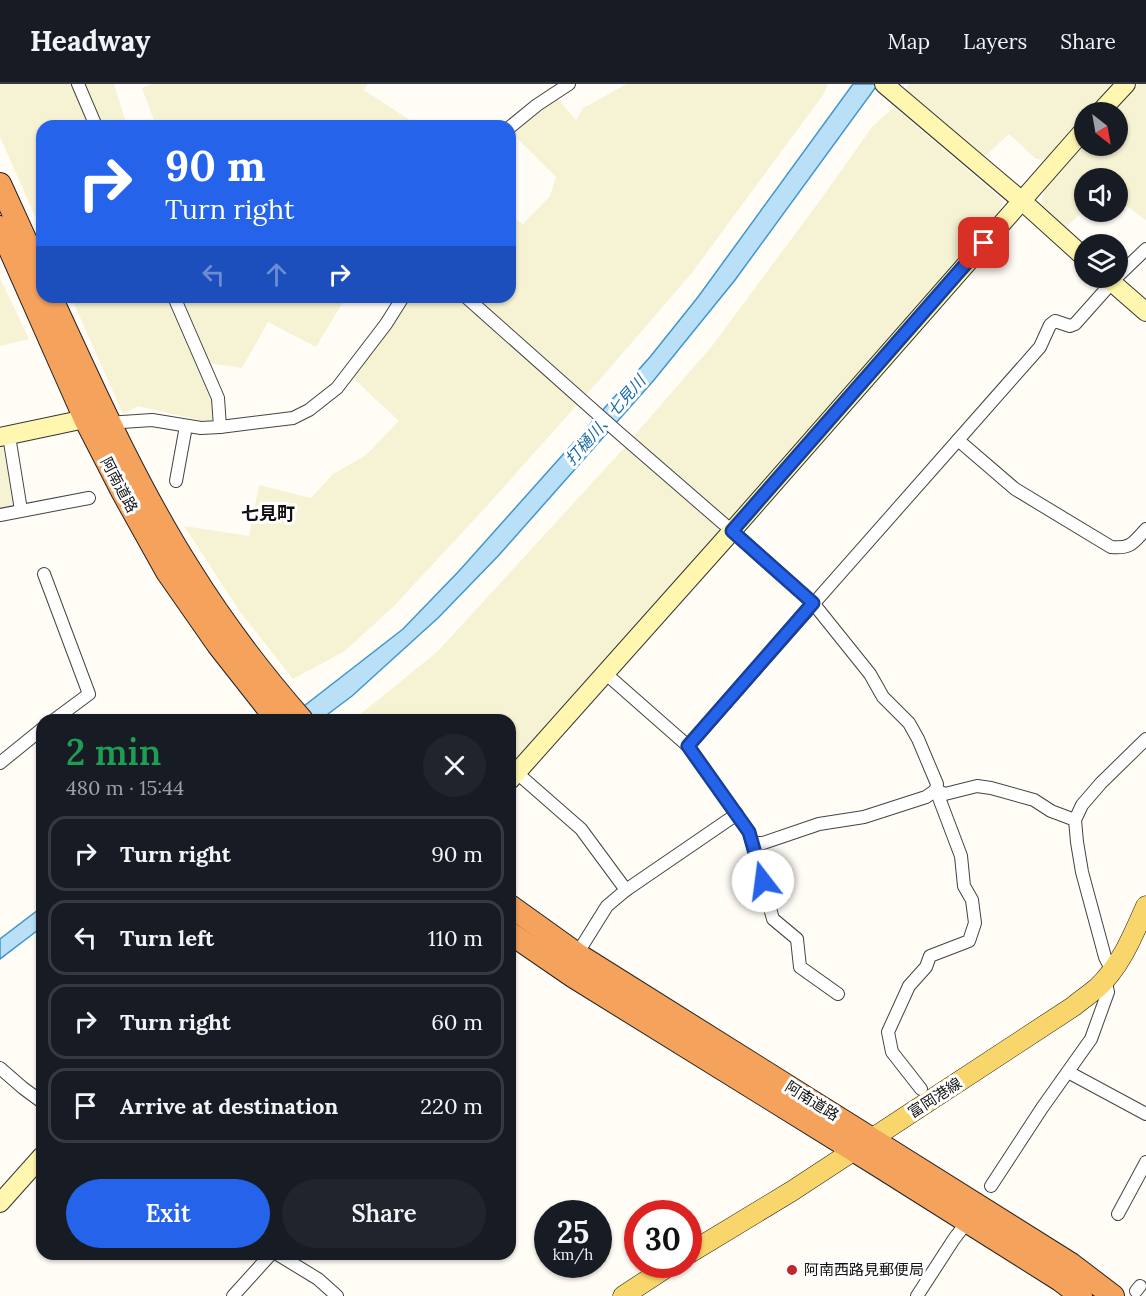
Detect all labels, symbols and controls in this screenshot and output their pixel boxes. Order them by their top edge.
text: Headway [30,23,150,59]
text: Map [887,28,930,55]
text: Layers [963,28,1027,55]
text: Share [1060,28,1116,55]
north arrow [1074,102,1128,156]
map controls [1074,102,1128,288]
text: 90 m [165,139,266,193]
icon: right [66,144,144,222]
button: sound [1074,168,1128,222]
text: Turn right [165,192,294,226]
pin [958,217,1009,268]
icon: arrive [967,226,1000,259]
button: layers [1074,234,1128,288]
icon: left [197,258,230,291]
icon: ahead [260,258,293,291]
icon: right [323,258,356,291]
water label: 打樋川、七見川 [561,370,651,469]
street label: 阿南道路 [97,454,142,516]
district label: 七見町 [241,502,295,525]
text: 2 min [66,729,161,775]
button: close [423,734,486,797]
text: 480 m · 15:44 [66,775,184,800]
icon: right [69,837,102,870]
text: Turn right [120,840,231,868]
text: 90 m [431,840,483,868]
position arrow [731,849,795,913]
icon: left [69,921,102,954]
text: Turn left [120,924,214,952]
text: 110 m [428,924,483,952]
icon: right [69,1005,102,1038]
text: Turn right [120,1008,231,1036]
text: 60 m [431,1008,483,1036]
street label: 富岡港線 [904,1073,965,1122]
street label: 阿南道路 [782,1077,843,1125]
icon: arrive [69,1089,102,1122]
text: Arrive at destination [120,1092,338,1120]
text: 220 m [420,1092,483,1120]
button: Exit [66,1179,270,1248]
button: Share [282,1179,486,1248]
speed limit sign: 30 [624,1200,702,1278]
text: 25 [557,1213,589,1251]
text: km/h [553,1245,593,1264]
place label: 阿南西路見郵便局 [804,1260,924,1279]
marker: 阿南西路見郵便局 [785,1263,799,1277]

